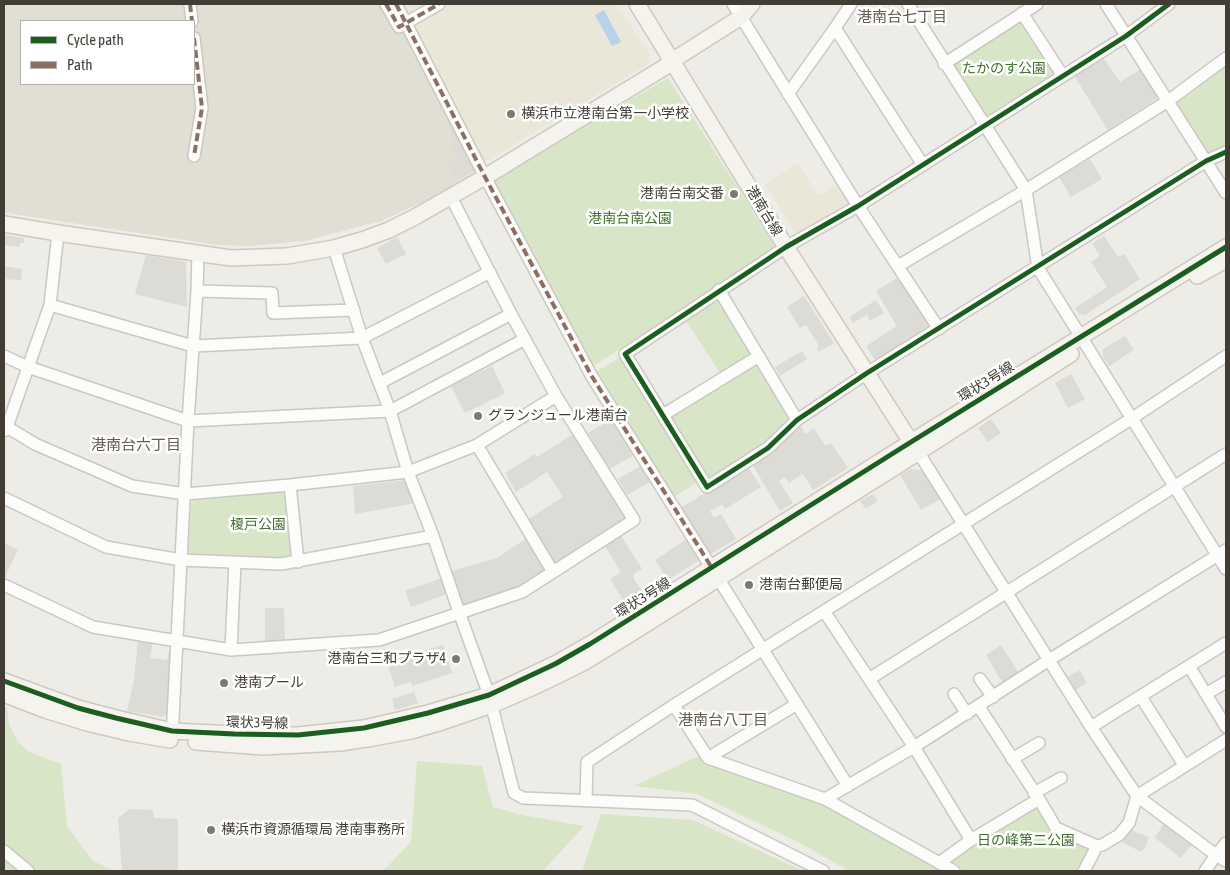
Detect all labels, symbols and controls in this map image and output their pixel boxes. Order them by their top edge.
district label: 港南台七丁目 [857,8,947,26]
legend [20,20,195,85]
text: Cycle path [67,31,124,48]
text: Path [67,56,93,73]
park label: たかのす公園 [962,61,1046,77]
place label: 横浜市立港南台第一小学校 [521,106,689,122]
marker: 横浜市立港南台第一小学校 [505,108,517,120]
street label: 港南台線 [742,183,786,239]
place label: 港南台南交番 [640,186,724,202]
marker: 港南台南交番 [728,188,740,200]
park label: 港南台南公園 [588,211,672,227]
street label: 環状3号線 [955,358,1017,406]
place label: グランジュール港南台 [488,408,628,424]
marker: グランジュール港南台 [472,410,484,422]
district label: 港南台六丁目 [91,436,181,454]
park label: 榎戸公園 [230,517,286,533]
street label: 環状3号線 [612,574,674,622]
place label: 港南台郵便局 [759,577,843,593]
marker: 港南台郵便局 [743,579,755,591]
place label: 港南台三和プラザ4 [327,651,446,667]
marker: 港南台三和プラザ4 [450,653,462,665]
place label: 港南プール [234,675,304,691]
marker: 港南プール [218,677,230,689]
district label: 港南台八丁目 [678,711,768,729]
street label: 環状3号線 [226,714,288,732]
place label: 横浜市資源循環局 港南事務所 [221,822,405,838]
marker: 横浜市資源循環局 港南事務所 [205,824,217,836]
park label: 日の峰第二公園 [977,833,1075,849]

